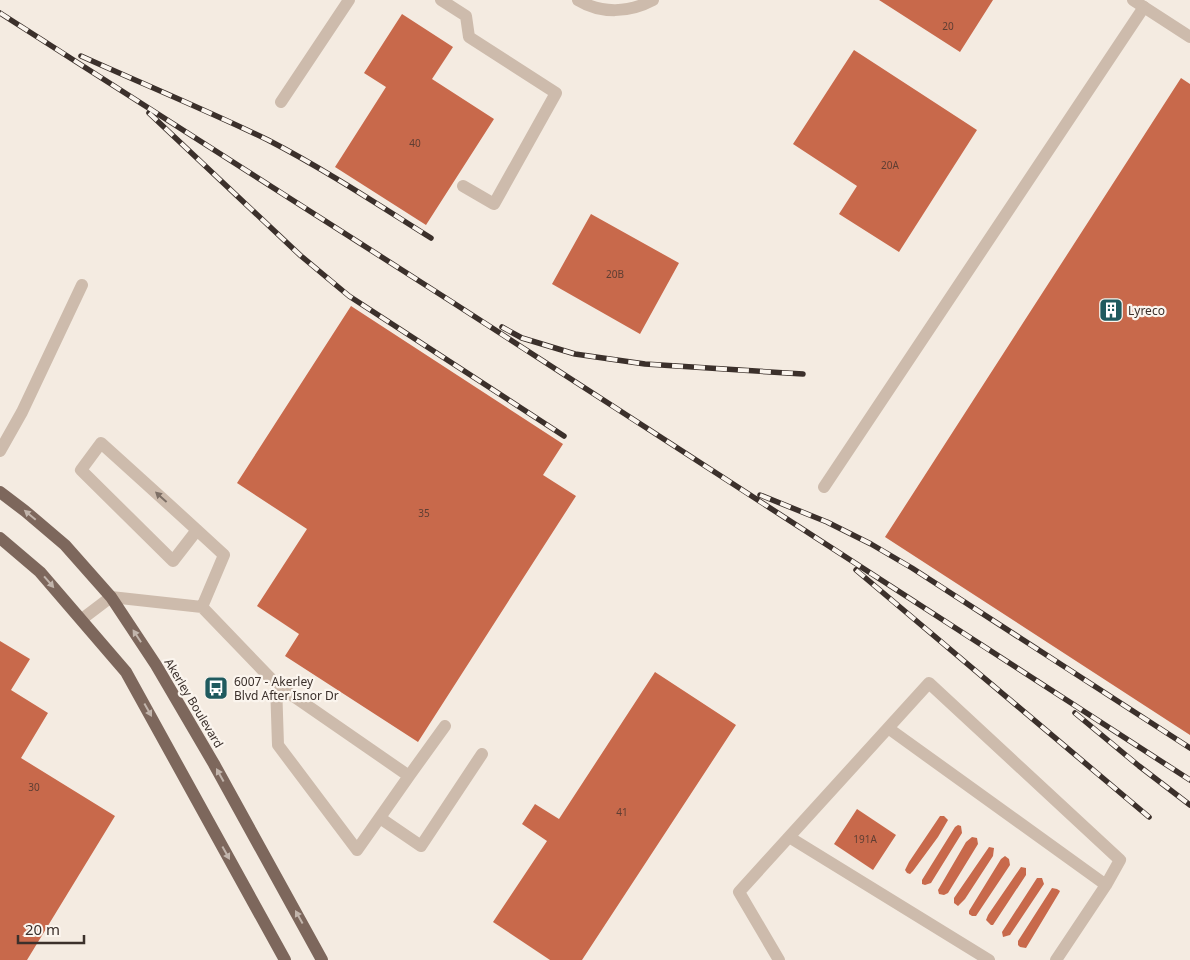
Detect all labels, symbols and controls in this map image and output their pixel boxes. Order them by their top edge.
house number: 20 [942,19,954,33]
house number: 40 [409,136,421,150]
house number: 20A [881,158,900,172]
house number: 20B [606,267,624,281]
building icon: Lyreco [1098,297,1124,323]
place label: Lyreco [1128,302,1165,319]
one-way arrow [155,492,168,503]
house number: 35 [418,506,430,520]
one-way arrow [23,509,36,520]
one-way arrow [43,576,55,588]
one-way arrow [132,629,141,643]
street label: Akerley Boulevard [161,655,227,751]
place label: 6007 - Akerley Blvd After Isnor Dr [234,673,339,704]
bus stop icon: 6007 - Akerley Blvd After Isnor Dr [203,675,229,701]
one-way arrow [144,703,152,718]
one-way arrow [216,768,224,783]
house number: 30 [28,780,40,794]
house number: 41 [616,805,628,819]
house number: 191A [853,832,877,846]
one-way arrow [222,845,230,860]
one-way arrow [295,910,303,925]
scale bar [18,912,84,944]
text: 20 m [25,919,60,939]

